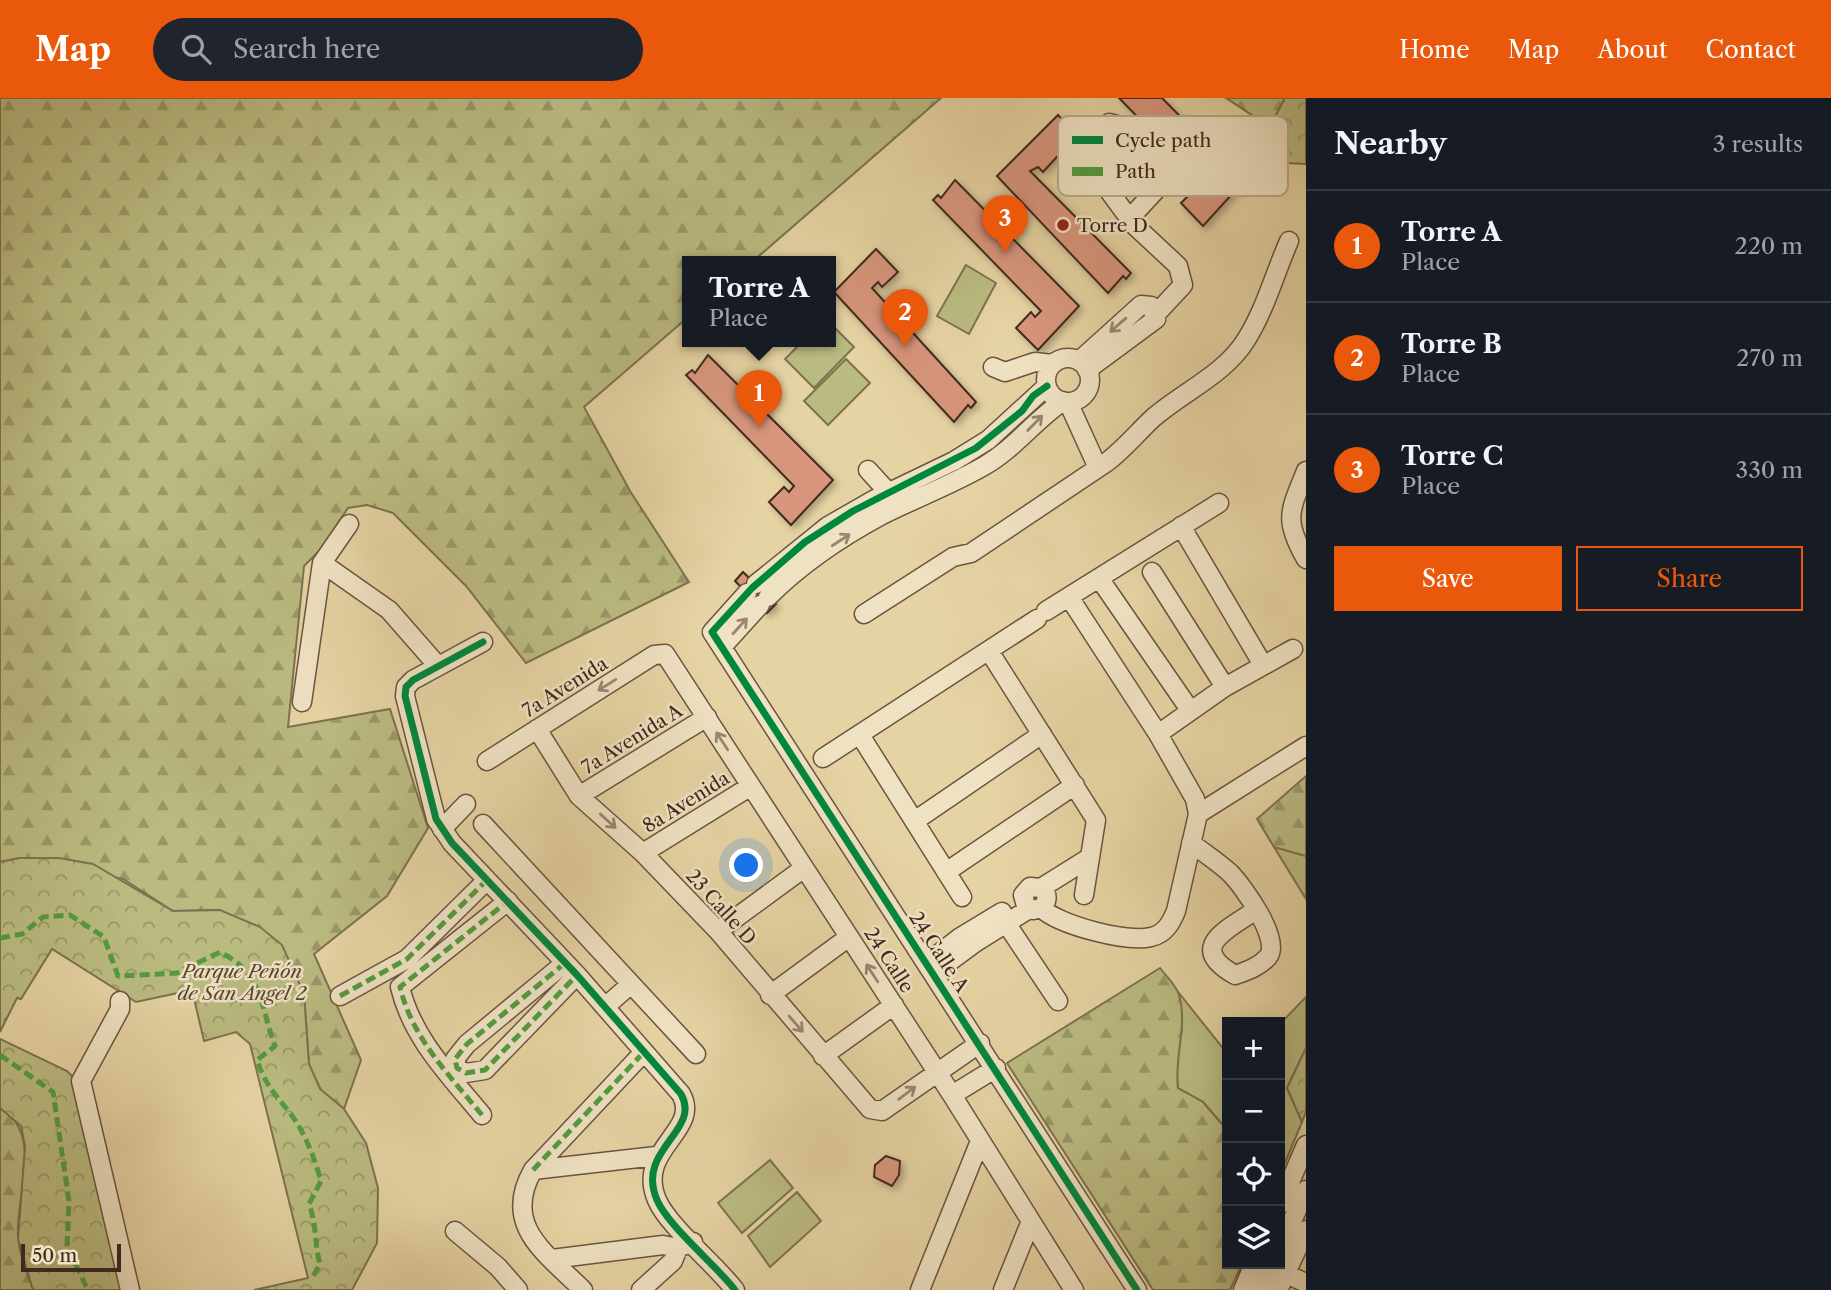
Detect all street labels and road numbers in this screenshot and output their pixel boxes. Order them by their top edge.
street label: 7a Avenida [518,652,612,722]
street label: 7a Avenida A [577,699,687,779]
street label: 8a Avenida [638,766,734,838]
street label: 23 Calle D [681,865,761,949]
street label: 24 Calle A [904,907,974,998]
street label: 24 Calle [859,923,919,997]

